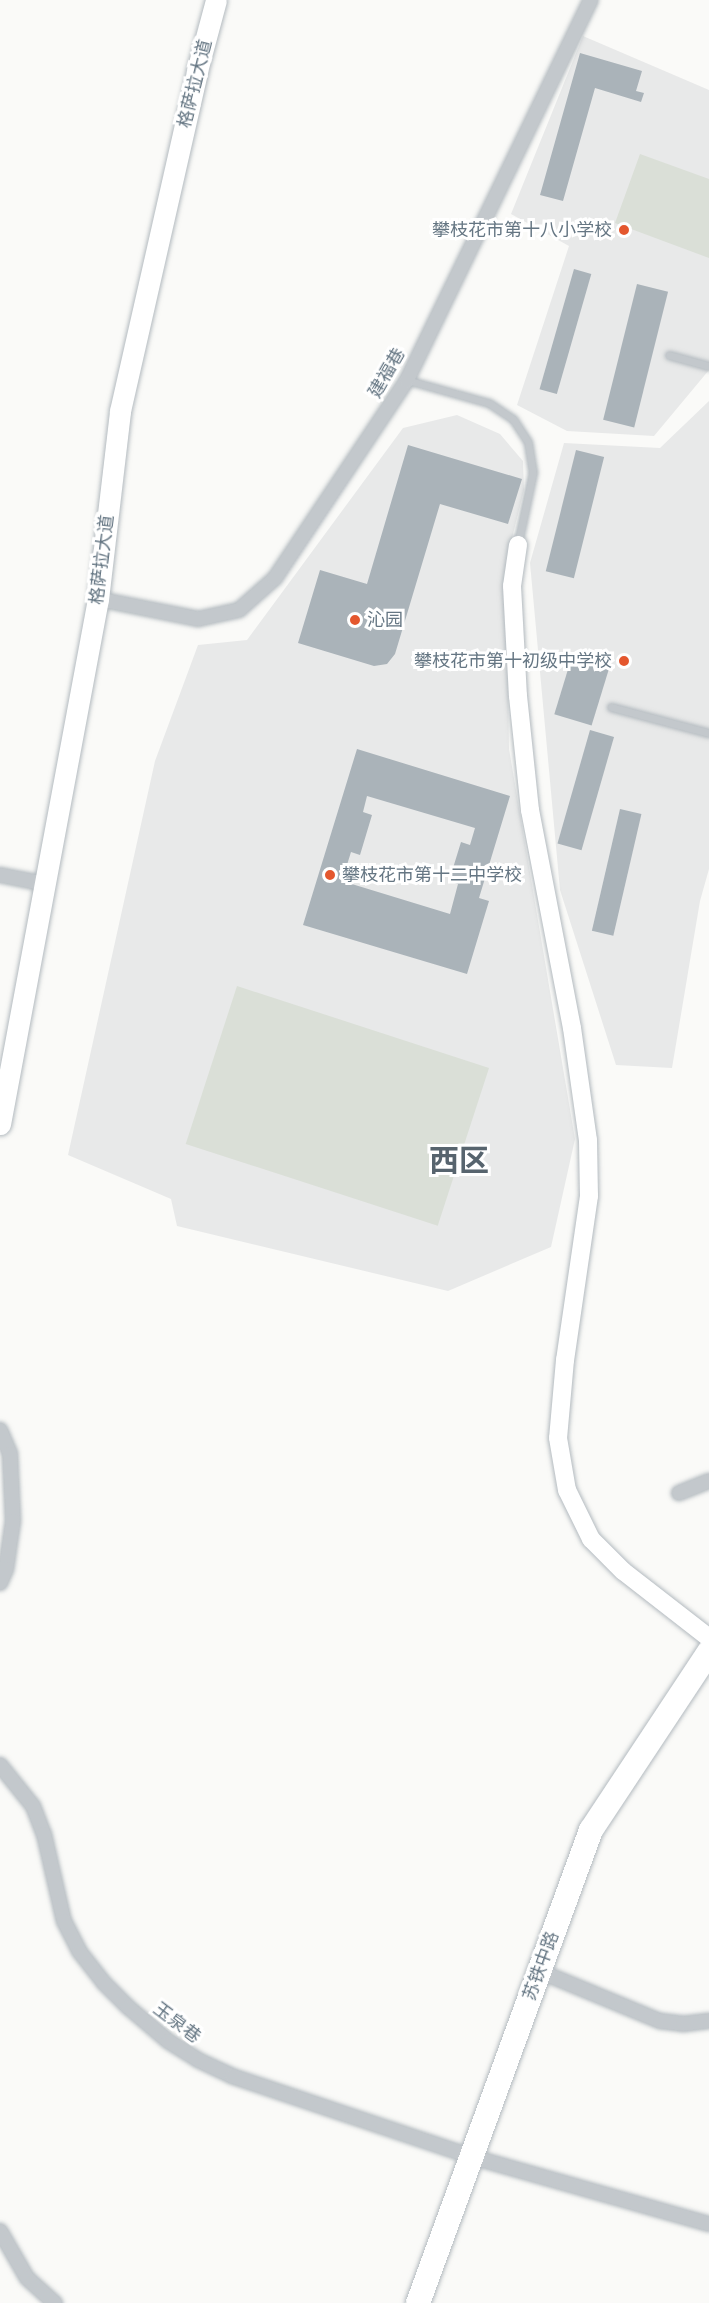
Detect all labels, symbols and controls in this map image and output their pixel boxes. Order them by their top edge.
street label: 格萨拉大道 [174,38,216,130]
place label: 攀枝花市第十八小学校 [432,219,612,241]
marker: 攀枝花市第十八小学校 [617,223,631,237]
street label: 建福巷 [364,344,410,402]
street label: 格萨拉大道 [86,514,118,606]
place label: 沁园 [367,609,403,631]
marker: 沁园 [348,613,362,627]
place label: 攀枝花市第十初级中学校 [414,650,612,672]
marker: 攀枝花市第十初级中学校 [617,654,631,668]
place label: 攀枝花市第十二中学校 [342,864,522,886]
marker: 攀枝花市第十二中学校 [323,868,337,882]
district label: 西区 [429,1143,489,1179]
street label: 苏铁中路 [519,1928,563,2004]
street label: 玉泉巷 [149,1998,205,2048]

